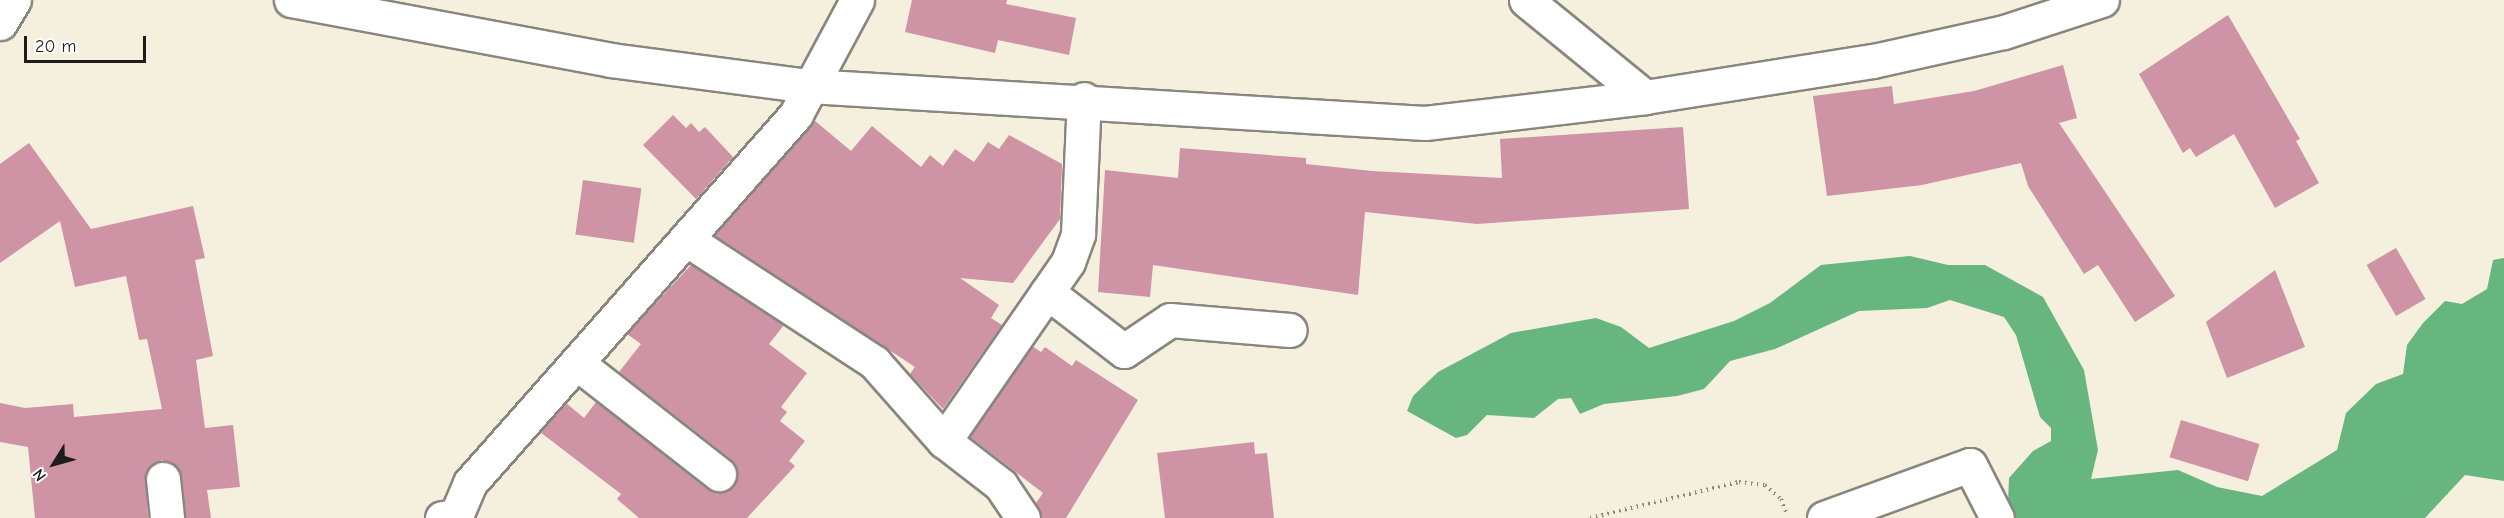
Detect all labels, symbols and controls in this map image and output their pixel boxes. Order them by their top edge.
scale bar [27,24,148,62]
text: 20 m [35,36,76,57]
north arrow [24,434,84,494]
text: N [29,465,50,484]

